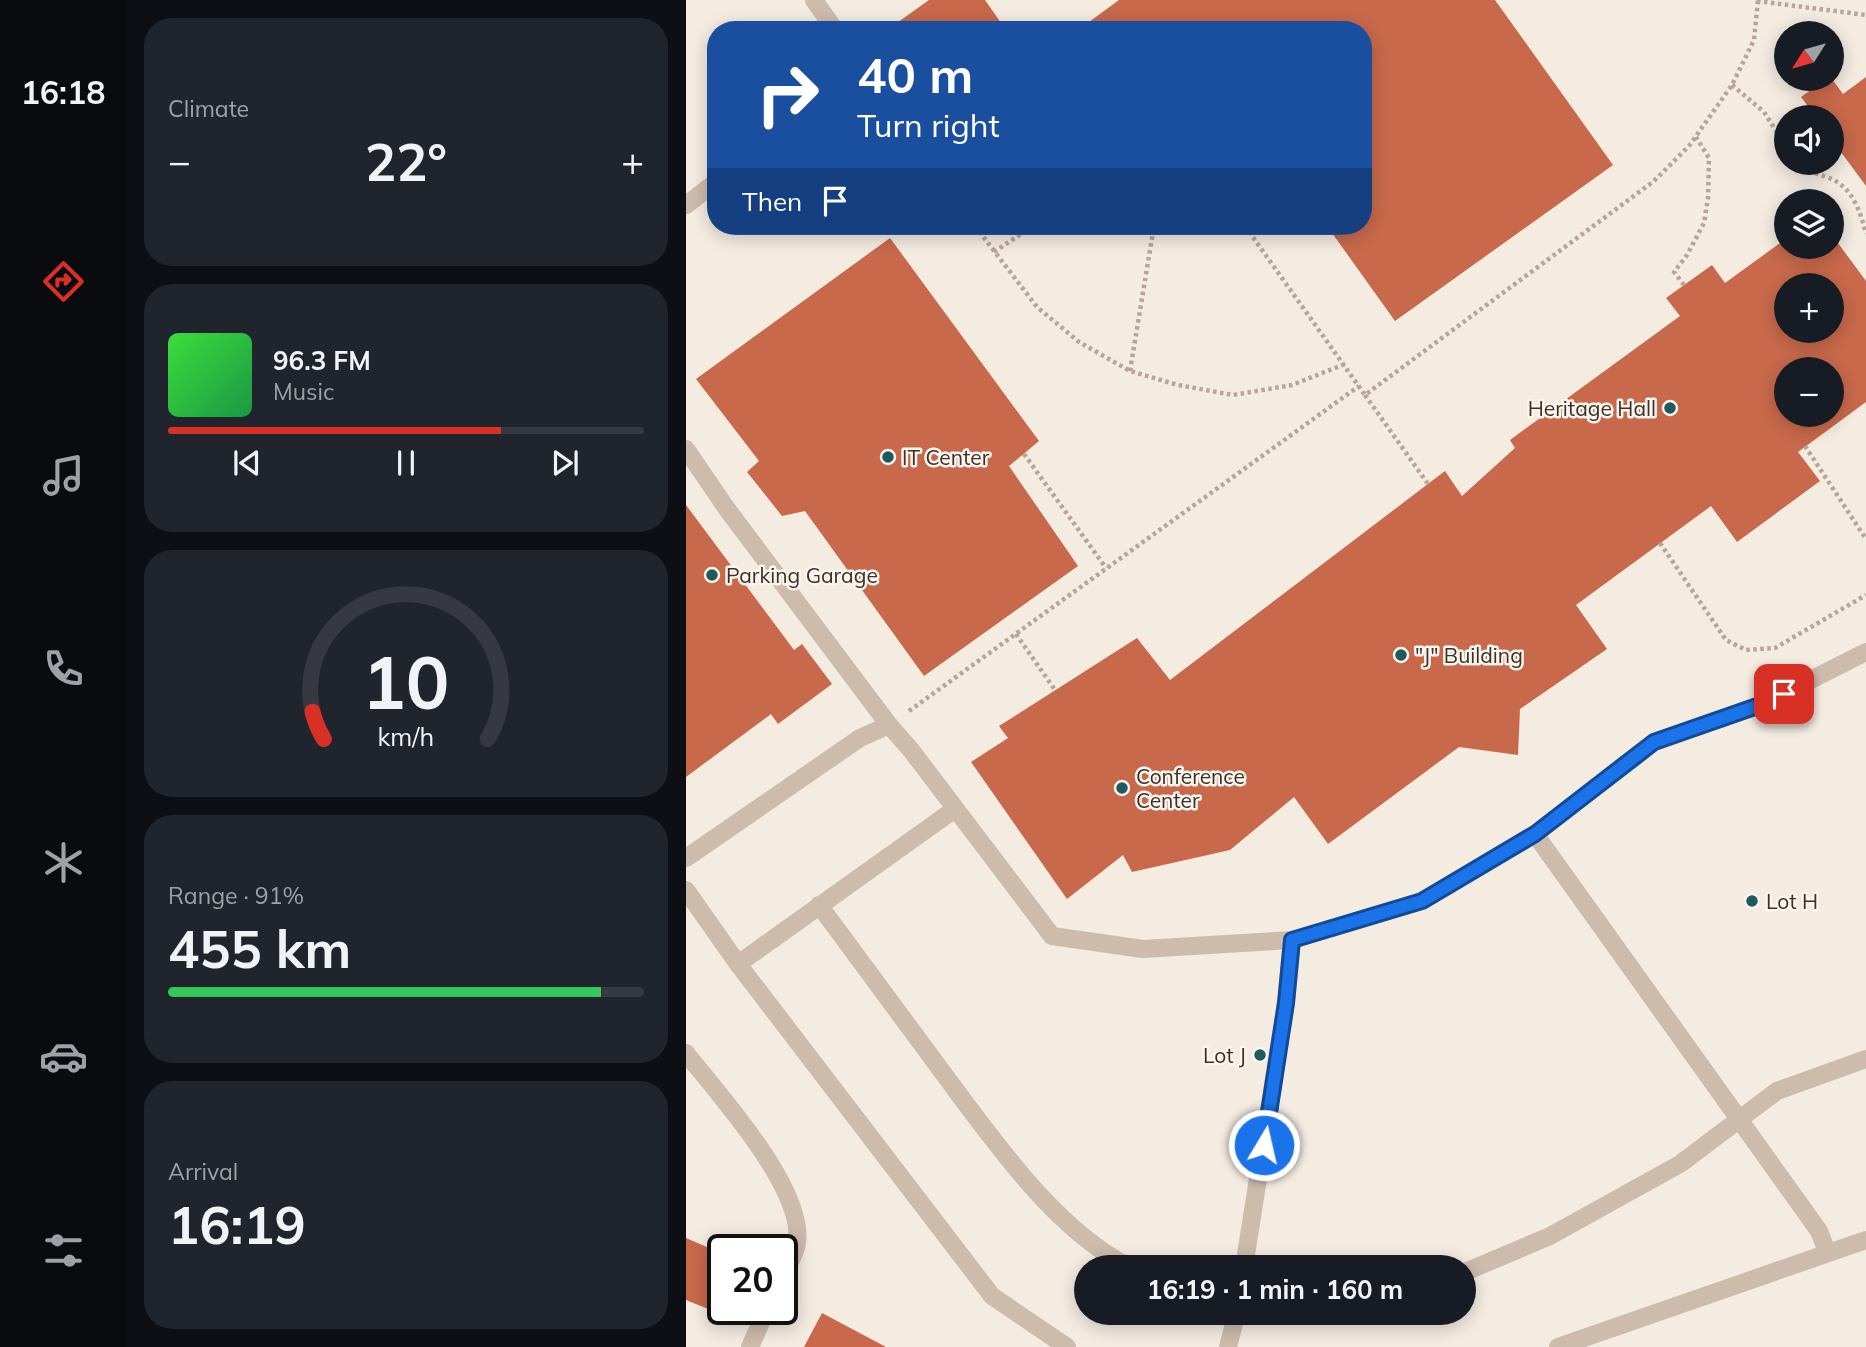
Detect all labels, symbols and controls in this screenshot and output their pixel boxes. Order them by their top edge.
north arrow [1774,21,1844,91]
map controls [1774,21,1844,427]
text: 40 m [857,44,973,105]
icon: right [742,49,833,140]
text: 16:18 [21,72,105,112]
text: Climate [168,94,249,123]
text: Turn right [857,105,1000,145]
button: sound [1774,105,1844,175]
text: 22° [365,129,447,194]
text: − [168,137,191,185]
text: + [621,137,644,185]
icon: arrive [816,182,854,220]
text: Then [742,185,802,218]
button: layers [1774,189,1844,259]
icon: directions [39,257,88,306]
button: + [1774,273,1844,343]
text: 96.3 FM [273,344,371,377]
button: − [1774,357,1844,427]
text: Music [273,377,334,406]
place label: Heritage Hall [1528,395,1656,421]
marker: Heritage Hall [1662,400,1678,416]
icon: previous [228,444,266,482]
icon: pause [387,444,425,482]
icon: next [546,444,584,482]
place label: IT Center [902,444,990,470]
marker: IT Center [880,449,896,465]
icon: music [39,451,88,500]
place label: Parking Garage [726,562,878,588]
marker: Parking Garage [704,567,720,583]
text: 10 [362,637,450,728]
place label: "J" Building [1415,642,1523,668]
icon: phone [39,644,88,693]
marker: "J" Building [1393,647,1409,663]
pin [1754,664,1814,724]
icon: arrive [1765,675,1803,713]
text: km/h [378,721,434,752]
place label: Conference Center [1136,763,1245,813]
marker: Conference Center [1114,780,1130,796]
icon: climate [39,838,88,887]
text: Range · 91% [168,881,304,910]
place label: Lot H [1766,888,1818,914]
marker: Lot H [1744,893,1760,909]
text: 455 km [168,916,351,981]
icon: car [39,1032,88,1081]
place label: Lot J [1203,1042,1246,1068]
marker: Lot J [1252,1047,1268,1063]
position arrow [1227,1108,1301,1182]
text: Arrival [168,1157,238,1186]
text: 16:19 [168,1192,306,1257]
icon: filters [39,1226,88,1275]
speed limit sign: 20 [707,1234,798,1325]
text: 16:19 · 1 min · 160 m [1147,1273,1403,1306]

